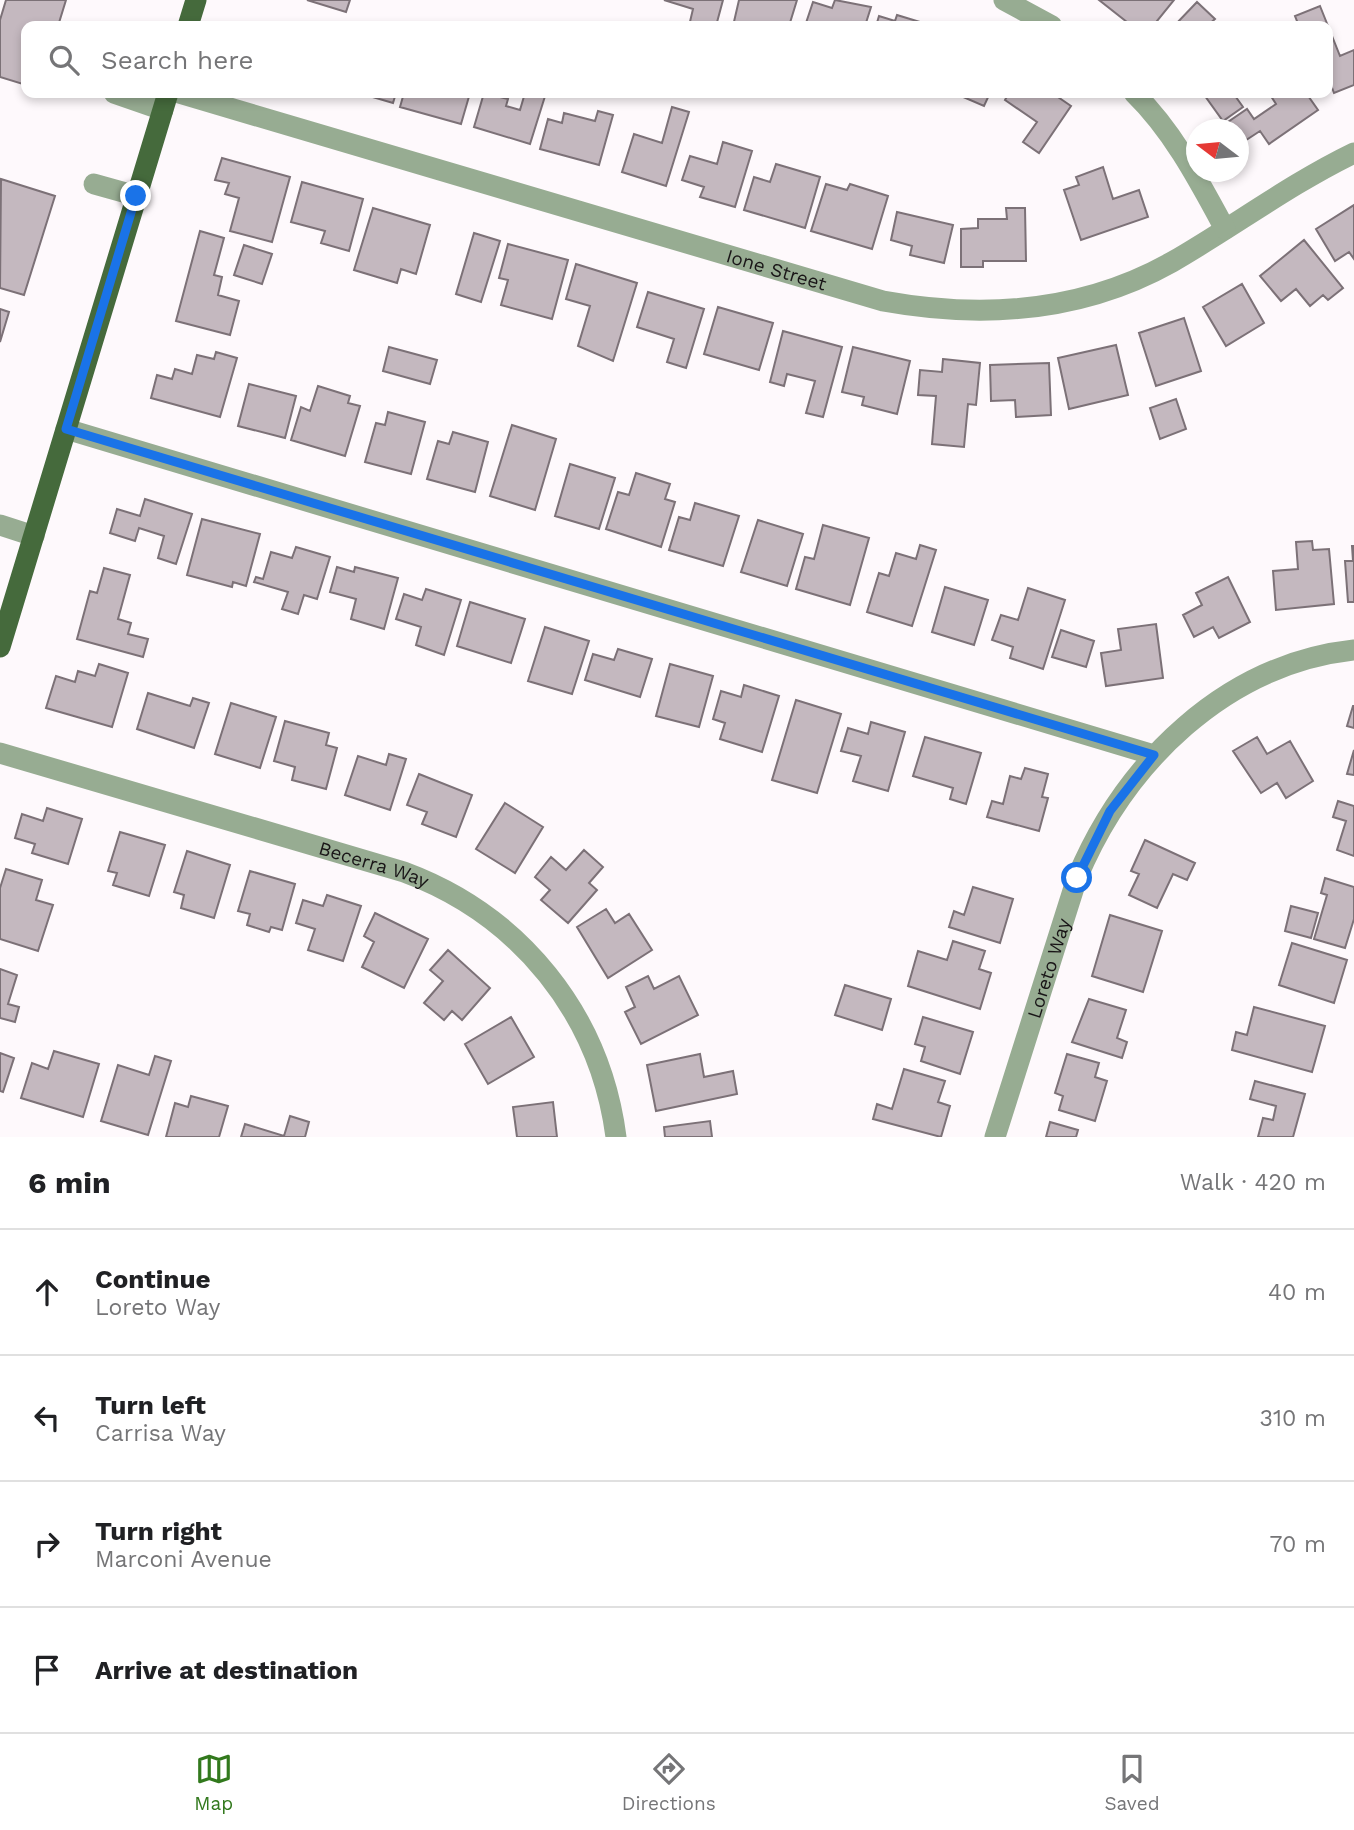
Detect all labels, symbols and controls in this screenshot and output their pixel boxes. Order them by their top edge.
search box [21,21,1333,98]
icon: search [45,41,83,79]
text: Search here [101,45,253,75]
north arrow [1186,119,1249,182]
route end [120,180,151,211]
street label: Ione Street [724,244,829,295]
street label: Becerra Way [316,836,433,892]
route start [1061,862,1092,893]
street label: Loreto Way [1022,915,1075,1021]
text: 6 min [28,1165,111,1200]
text: Walk · 420 m [1180,1169,1326,1196]
text: Continue [95,1264,211,1294]
icon: ahead [28,1273,66,1311]
text: 40 m [1268,1279,1326,1306]
text: Loreto Way [95,1294,220,1321]
text: Turn left [95,1390,206,1420]
icon: left [28,1399,66,1437]
text: 310 m [1260,1405,1326,1432]
text: Carrisa Way [95,1420,226,1447]
text: Turn right [95,1516,222,1546]
icon: right [28,1525,66,1563]
text: 70 m [1269,1531,1326,1558]
text: Marconi Avenue [95,1546,272,1573]
icon: arrive [28,1651,66,1689]
text: Arrive at destination [95,1655,358,1685]
tab: Map [194,1750,233,1815]
tab: Directions [622,1750,716,1815]
tab: Saved [1104,1750,1160,1815]

